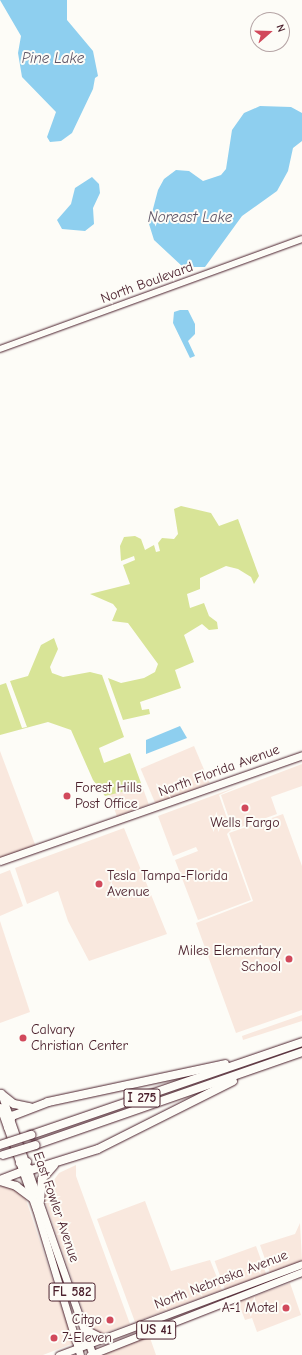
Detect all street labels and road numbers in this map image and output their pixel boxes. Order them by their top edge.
street label: North Boulevard [99,259,195,307]
street label: North Florida Avenue [156,741,282,801]
road number: I 275 [123,1087,161,1109]
street label: East Fowler Avenue [29,1149,83,1265]
street label: North Nebraska Avenue [152,1247,290,1313]
road number: FL 582 [48,1281,96,1303]
road number: US 41 [136,1319,176,1341]

